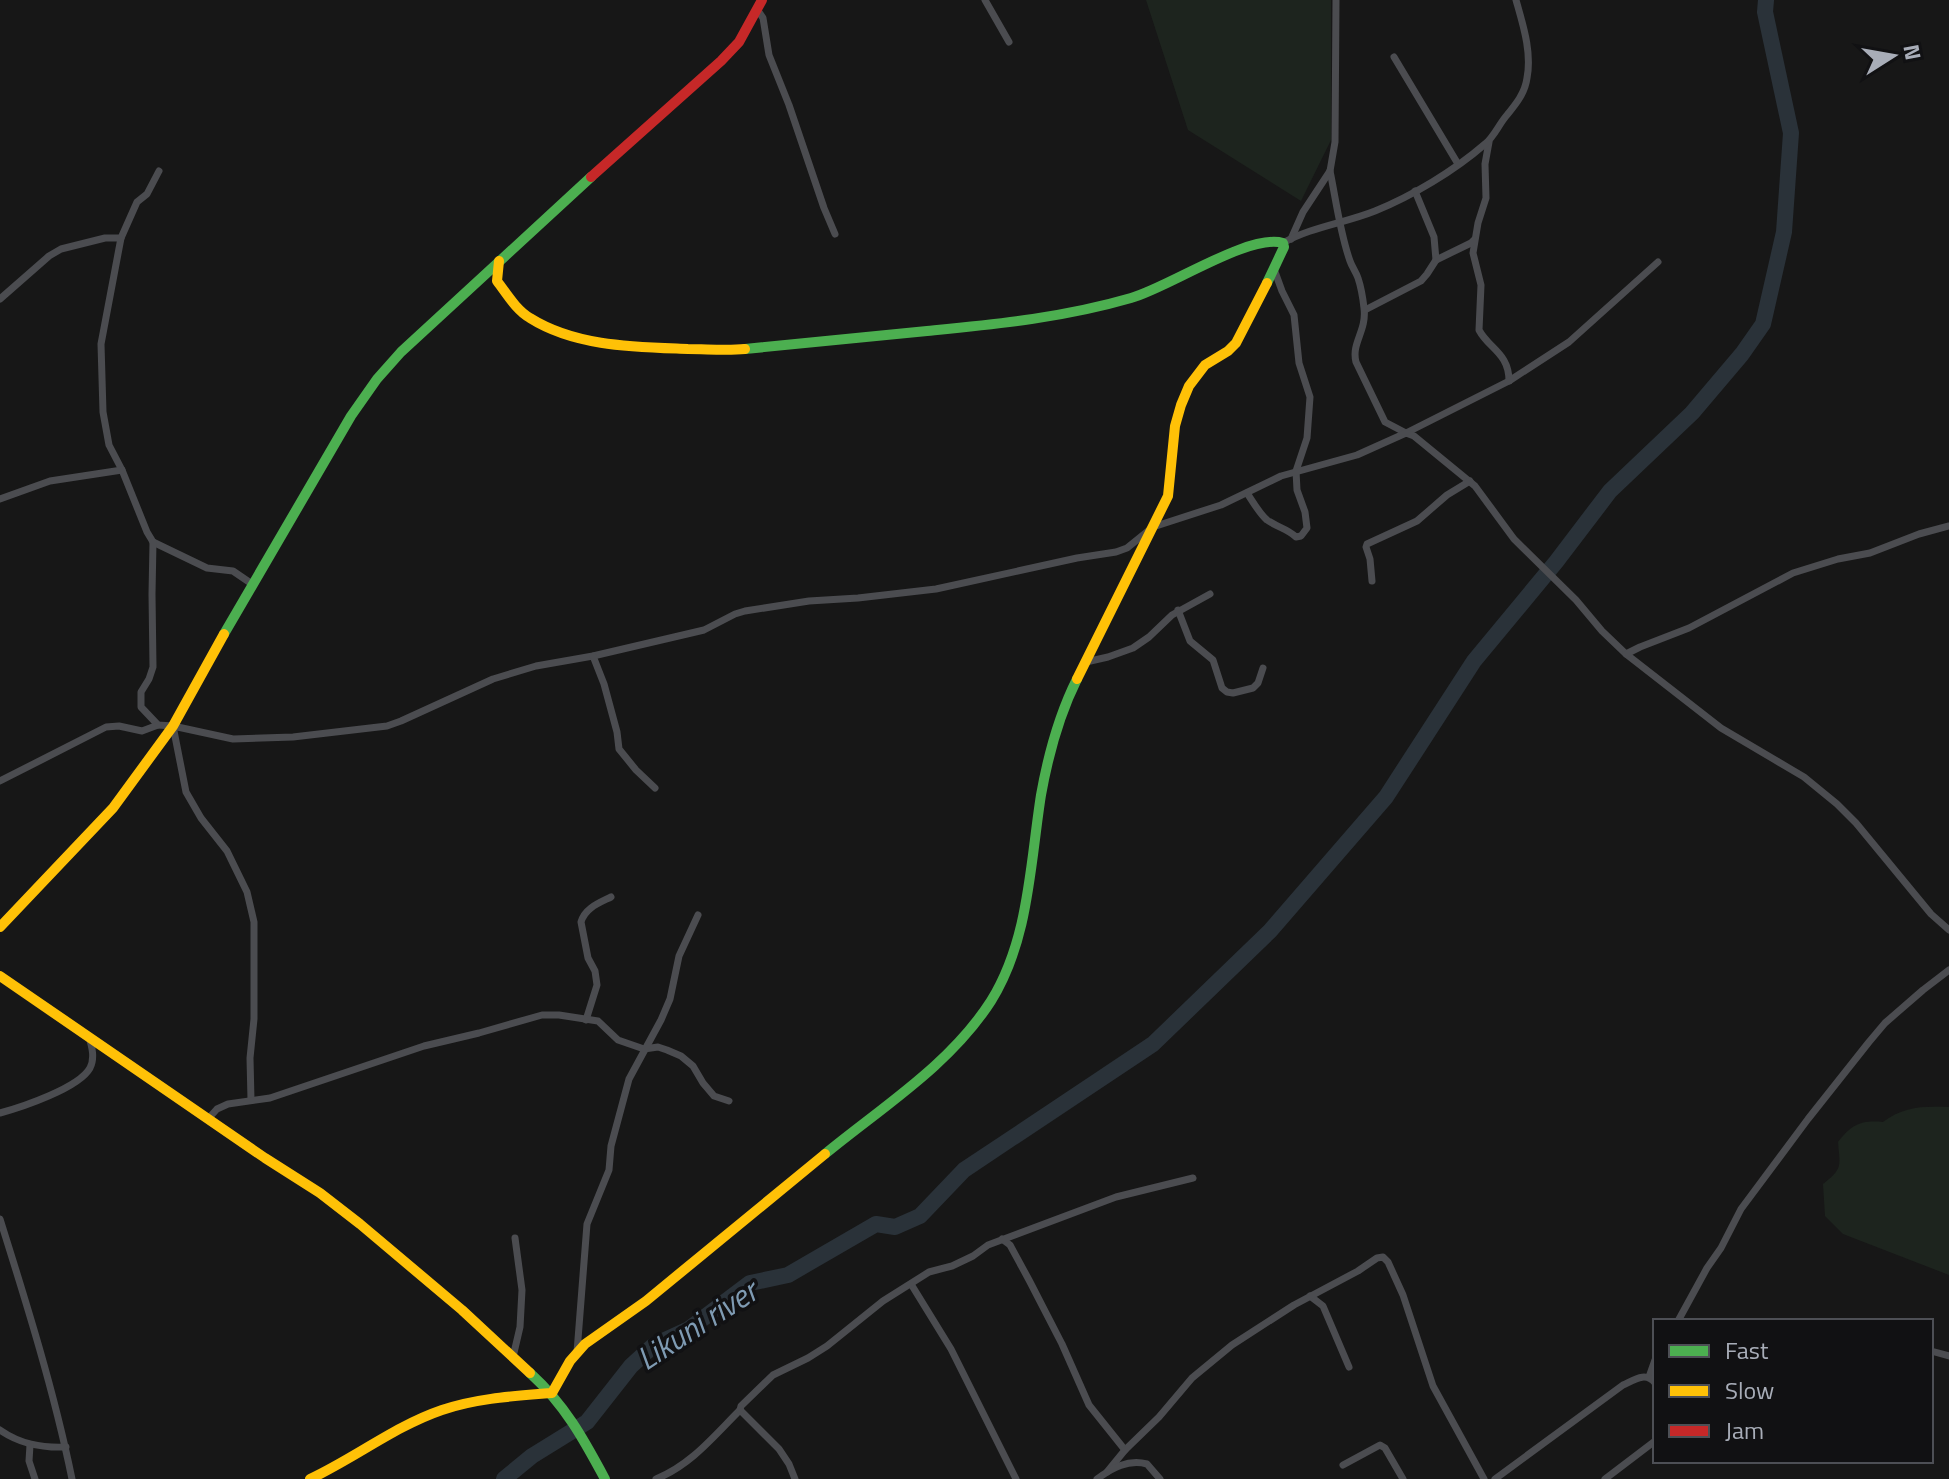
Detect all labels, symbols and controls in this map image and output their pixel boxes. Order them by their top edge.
north arrow [1853,16,1933,96]
text: N [1894,41,1931,63]
water label: Likuni river [626,1265,770,1381]
legend [1653,1319,1933,1463]
text: Fast [1725,1332,1769,1368]
text: Slow [1725,1372,1774,1408]
text: Jam [1725,1412,1764,1448]

